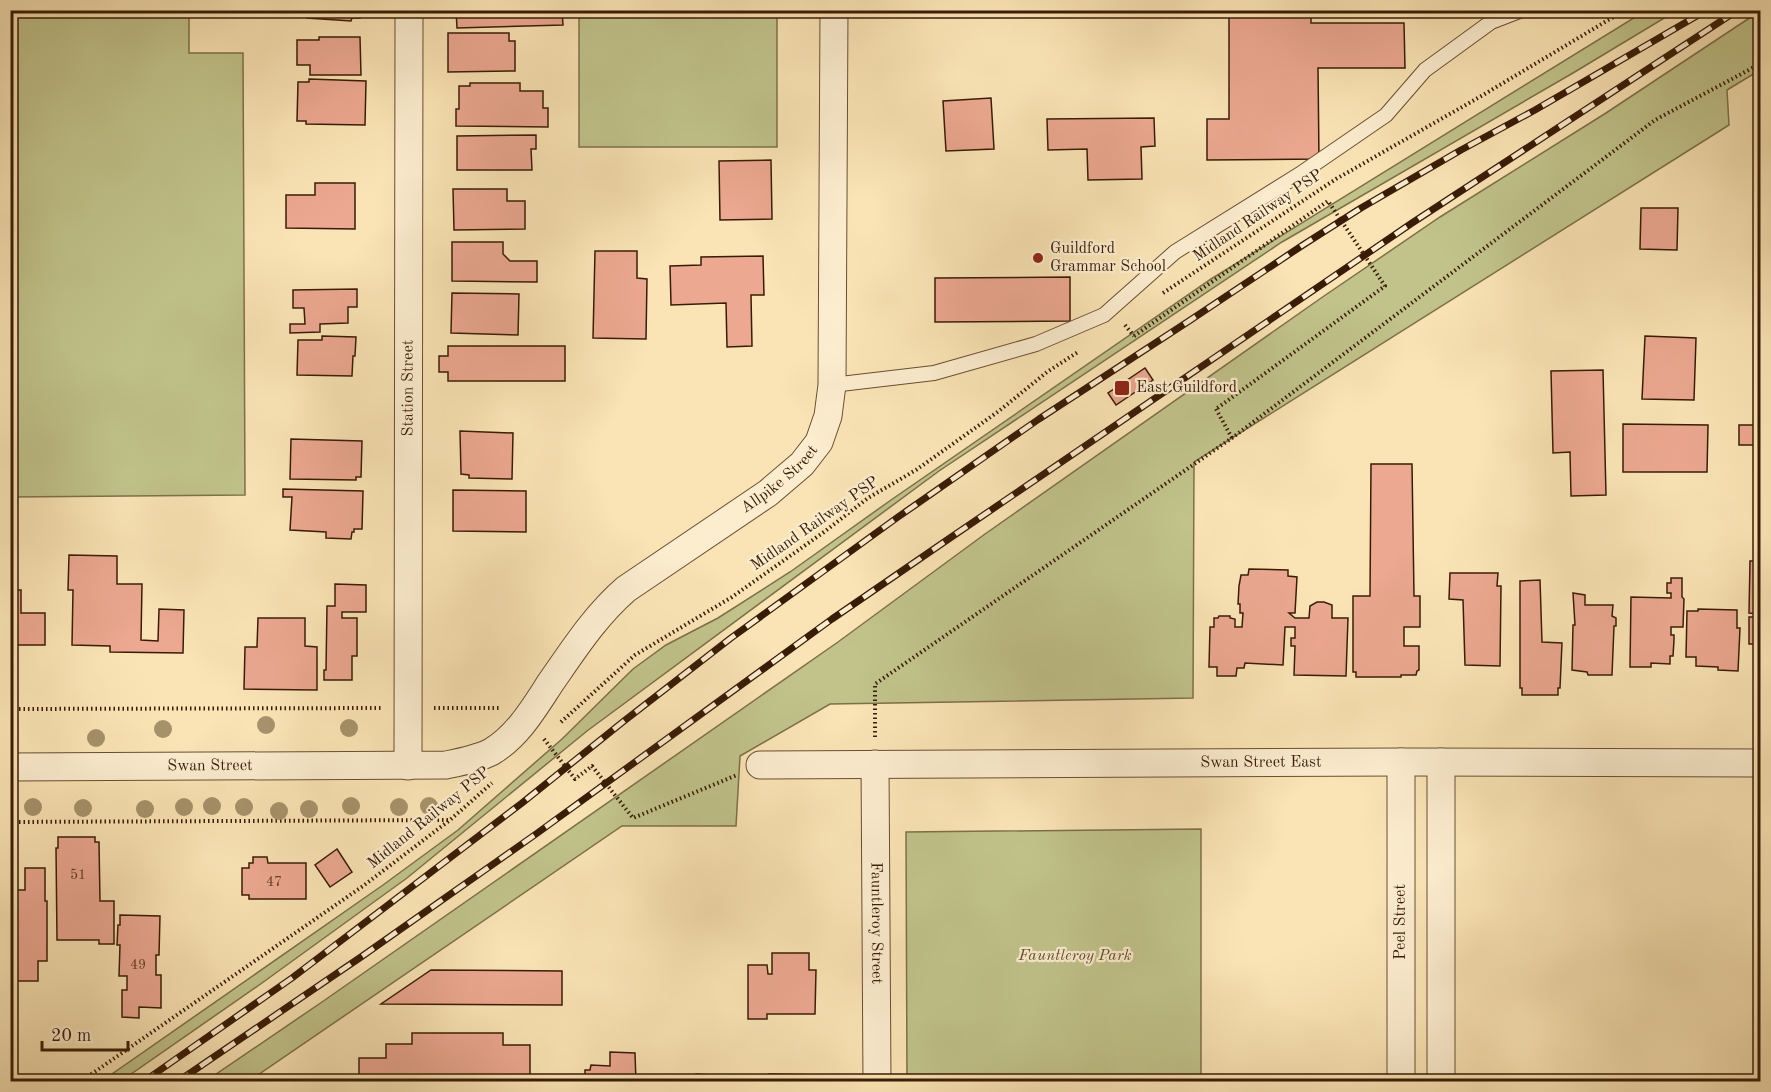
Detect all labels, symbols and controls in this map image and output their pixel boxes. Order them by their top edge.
street label: Midland Railway PSP [1191,167,1326,265]
place label: Guildford Grammar School [1050,241,1166,275]
marker: Guildford Grammar School [1031,251,1045,265]
street label: Station Street [400,339,417,436]
marker: East Guildford [1113,379,1131,397]
place label: East Guildford [1136,380,1237,396]
street label: Allpike Street [738,442,822,517]
street label: Midland Railway PSP [748,474,882,574]
street label: Swan Street East [1200,754,1322,771]
street label: Swan Street [167,758,253,774]
street label: Midland Railway PSP [365,764,493,872]
street label: Fauntleroy Street [868,862,884,984]
house number: 51 [70,868,86,882]
house number: 47 [266,875,282,889]
street label: Peel Street [1393,884,1409,960]
park label: Fauntleroy Park [1017,948,1132,964]
house number: 49 [130,958,146,972]
scale bar [42,1014,128,1052]
text: 20 m [51,1027,91,1045]

